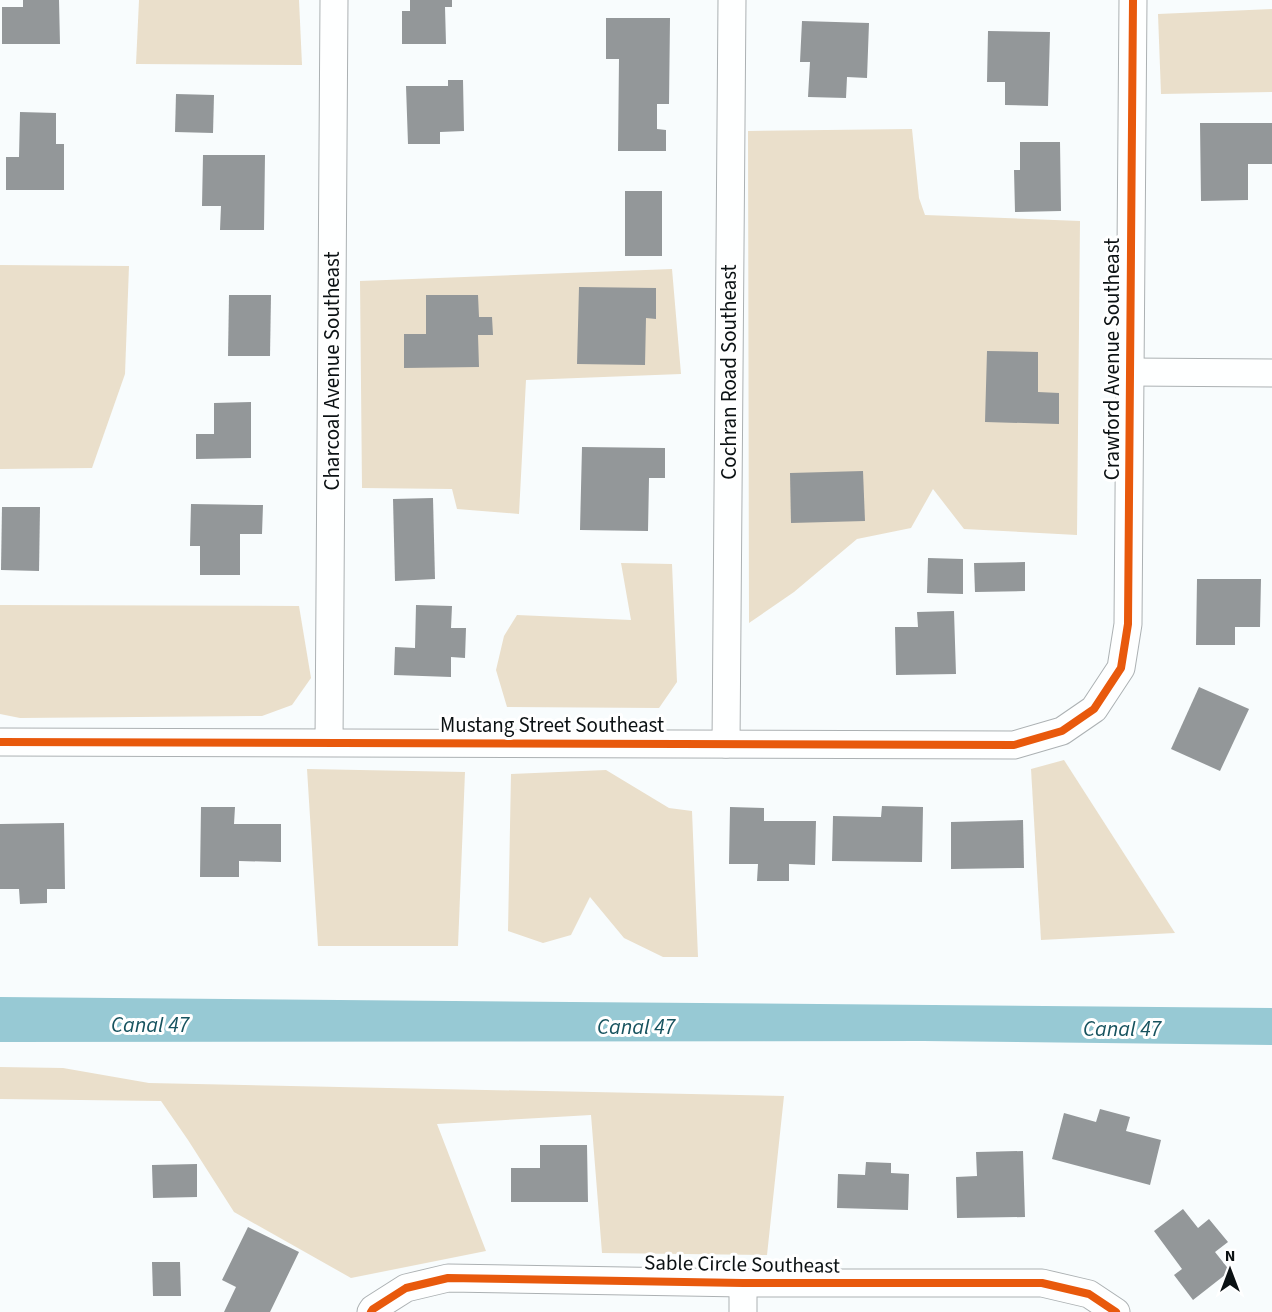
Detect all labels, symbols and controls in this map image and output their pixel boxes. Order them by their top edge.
street label: Crawford Avenue Southeast [1097,238,1127,480]
street label: Charcoal Avenue Southeast [317,251,347,491]
street label: Cochran Road Southeast [714,264,744,480]
street label: Mustang Street Southeast [440,710,664,740]
water label: Canal 47 [111,1009,191,1041]
water label: Canal 47 [597,1011,677,1043]
water label: Canal 47 [1083,1013,1163,1045]
north arrow [1200,1240,1260,1300]
text: N [1225,1245,1235,1267]
street label: Sable Circle Southeast [644,1247,840,1281]

